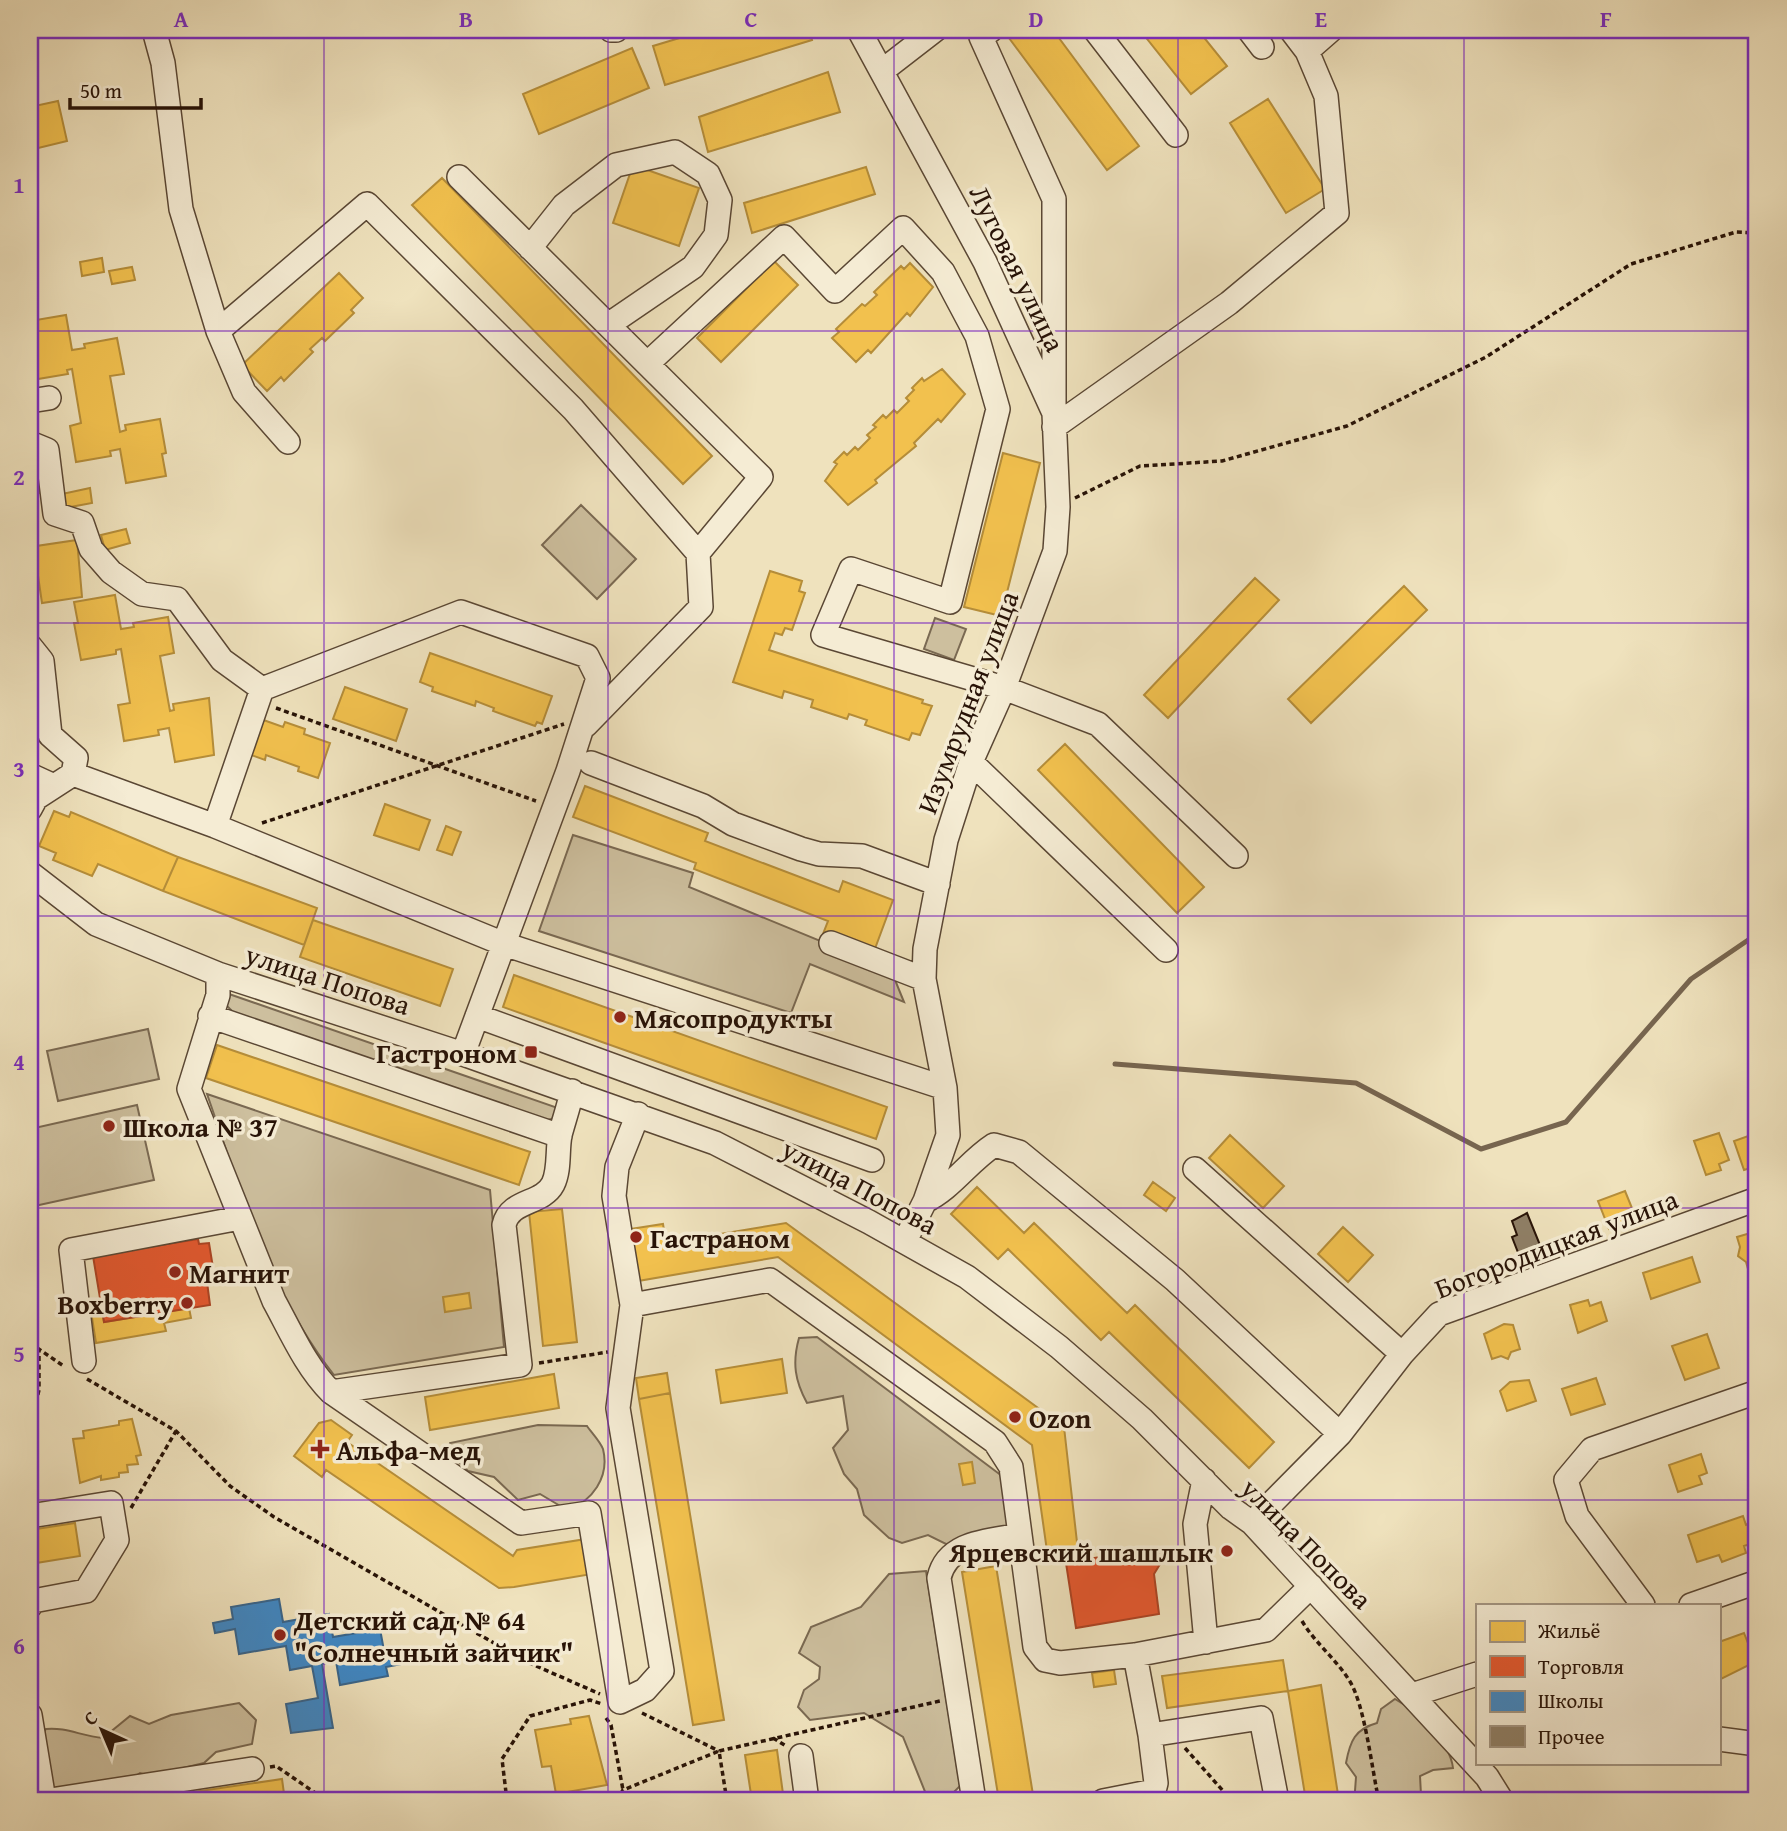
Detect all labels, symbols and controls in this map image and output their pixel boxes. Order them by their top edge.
text: A [174,2,189,35]
text: B [459,2,473,35]
text: C [744,2,758,35]
text: D [1029,2,1044,35]
text: E [1315,2,1327,35]
text: F [1600,2,1612,35]
scale bar [70,66,201,110]
text: 50 m [80,75,122,106]
text: 1 [13,168,25,201]
street label: Луговая улица [960,178,1076,359]
text: 2 [13,460,25,493]
street label: Изумрудная улица [906,584,1029,819]
text: 3 [13,752,25,785]
street label: улица Попова [239,933,416,1025]
place label: Мясопродукты [634,997,833,1038]
marker: Мясопродукты [612,1009,628,1025]
place label: Гастроном [376,1032,517,1073]
marker: Гастроном [523,1044,539,1060]
text: 4 [13,1045,25,1078]
place label: Школа № 37 [123,1106,278,1147]
marker: Школа № 37 [101,1118,117,1134]
street label: улица Попова [774,1127,946,1245]
street label: Богородицкая улица [1429,1178,1684,1308]
place label: Гастраном [650,1217,790,1258]
marker: Гастраном [628,1229,644,1245]
place label: Магнит [189,1252,289,1293]
marker: Магнит [167,1264,183,1280]
place label: Boxberry [57,1283,174,1324]
marker: Boxberry [179,1295,195,1311]
text: 5 [13,1337,25,1370]
place label: Ozon [1029,1397,1092,1438]
marker: Ozon [1007,1409,1023,1425]
place label: Альфа-мед [336,1429,481,1470]
marker: Альфа-мед [310,1439,330,1459]
street label: улица Попова [1231,1467,1382,1618]
place label: Ярцевский шашлык [948,1531,1214,1572]
marker: Ярцевский шашлык [1219,1543,1235,1559]
place label: Детский сад № 64 "Солнечный зайчик" [293,1599,574,1672]
legend [1476,1604,1720,1764]
text: Жильё [1537,1615,1601,1646]
marker: Детский сад № 64 "Солнечный зайчик" [272,1627,288,1643]
text: 6 [13,1629,25,1662]
text: Торговля [1538,1651,1624,1682]
text: Школы [1538,1685,1604,1716]
north arrow [66,1694,136,1764]
text: С [77,1704,104,1732]
text: Прочее [1538,1721,1605,1752]

